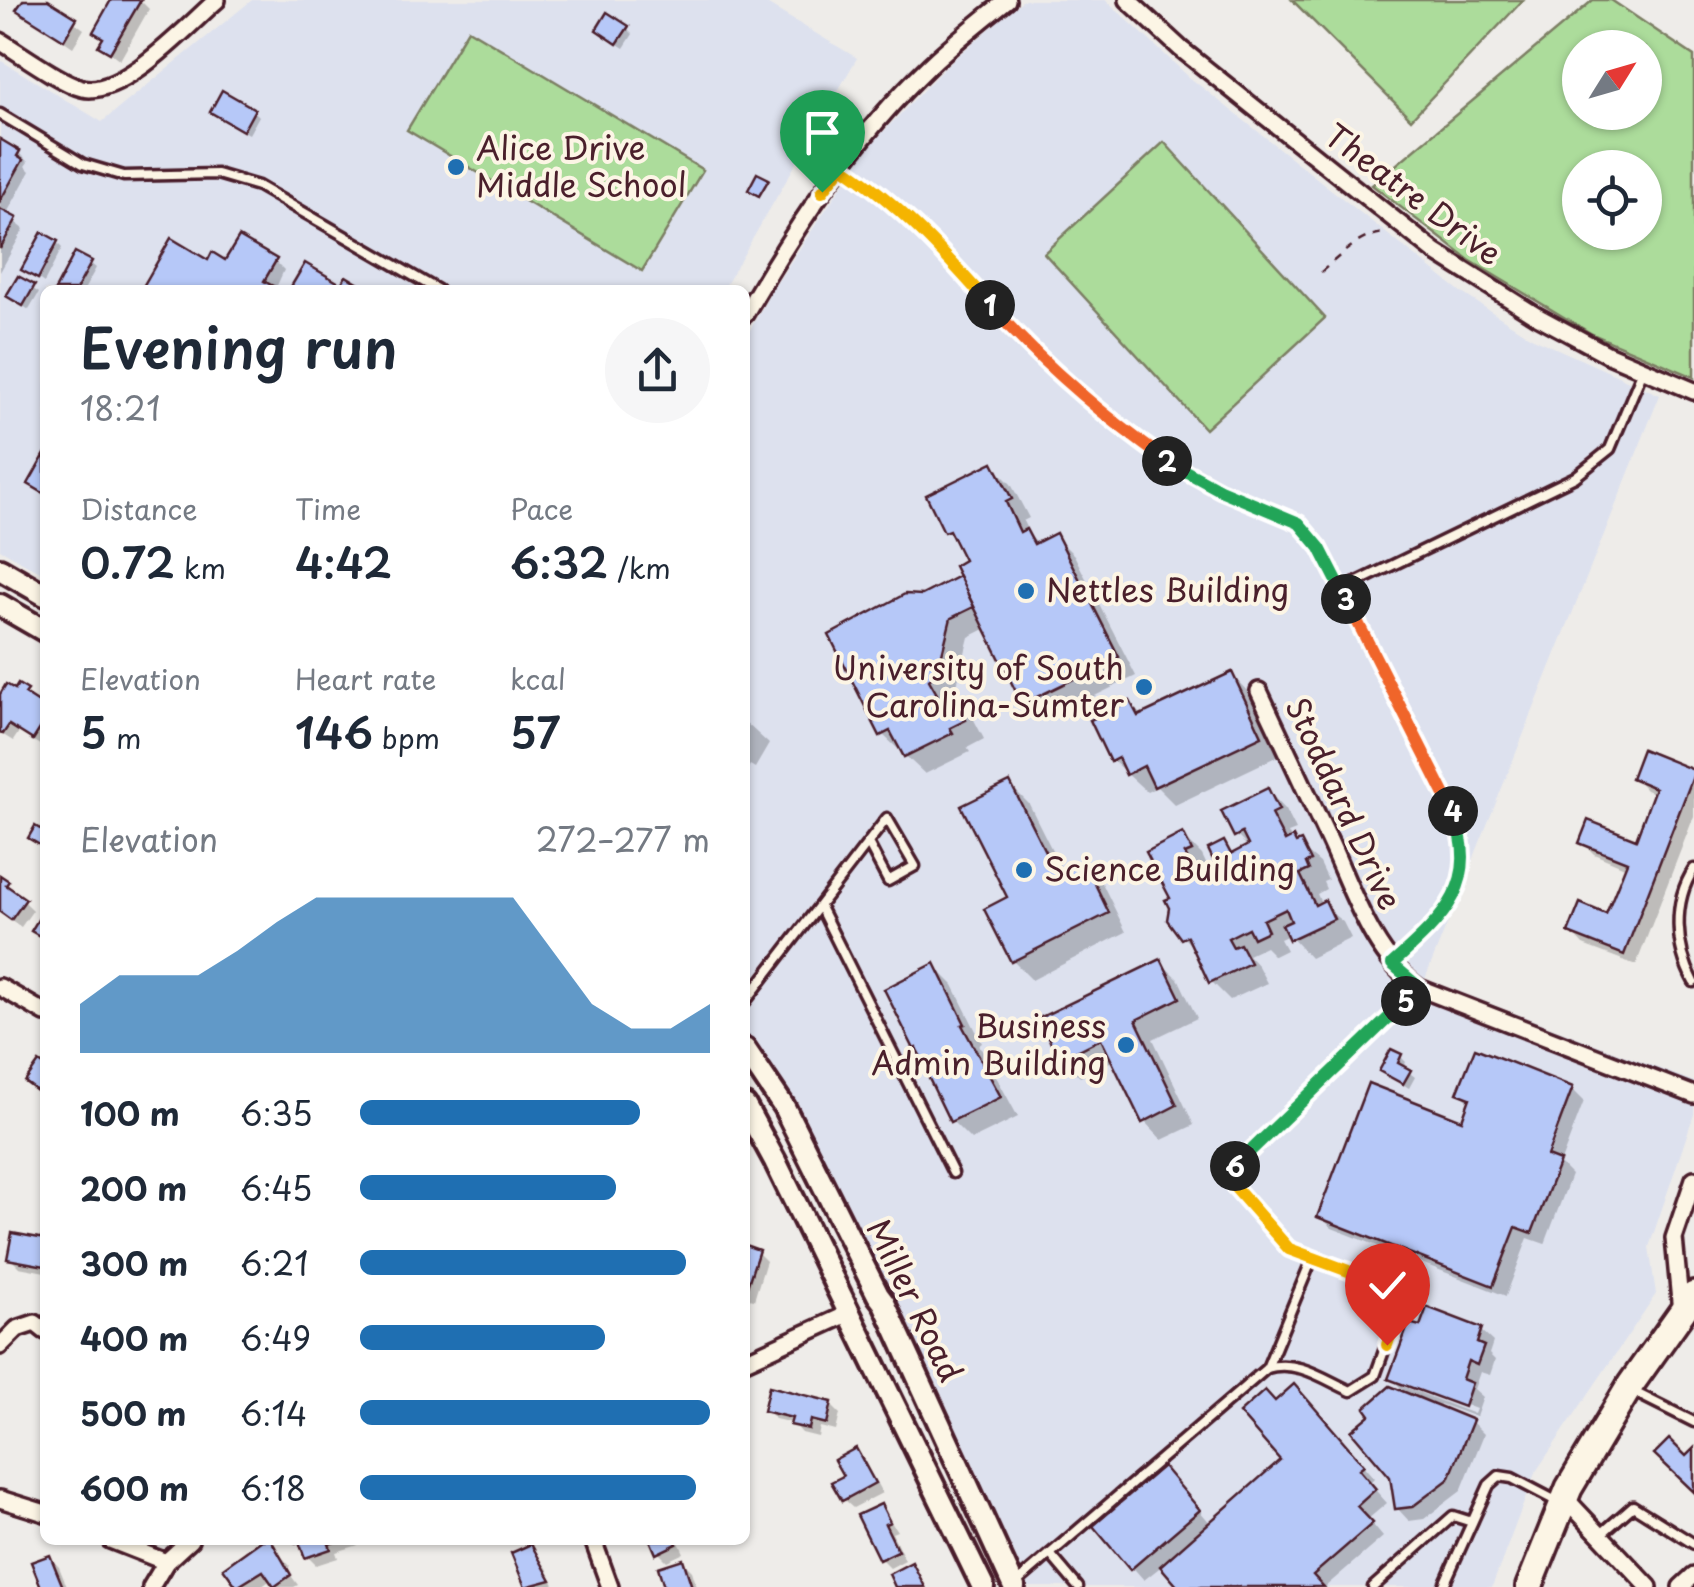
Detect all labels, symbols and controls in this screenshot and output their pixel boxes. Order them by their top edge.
north arrow [1562,30,1662,130]
map controls [1562,30,1662,250]
pin [780,90,865,193]
icon: arrive [795,105,850,160]
street label: Theatre Drive [1315,111,1513,276]
place label: Alice Drive Middle School [476,123,687,208]
button: locate [1562,150,1662,250]
marker: Alice Drive Middle School [445,156,467,178]
pin: 1 [965,280,1015,330]
text: 1 [983,283,997,326]
text: Evening run [80,305,398,388]
button: share [605,318,710,423]
text: 18:21 [80,384,161,432]
pin: 2 [1142,436,1192,486]
text: 2 [1157,439,1177,482]
text: Distance [80,487,198,530]
text: Time [295,487,361,530]
text: Pace [510,487,573,530]
text: 0.72 [80,530,175,593]
text: 4:42 [295,530,392,593]
text: 6:32 [510,530,608,593]
text: km [175,546,226,589]
text: /km [608,546,671,589]
place label: Nettles Building [1046,565,1289,613]
pin: 3 [1321,574,1371,624]
text: 3 [1337,577,1355,620]
marker: Nettles Building [1015,580,1037,602]
place label: University of South Carolina-Sumter [832,643,1124,728]
text: Elevation [80,657,201,700]
text: Heart rate [295,657,436,700]
text: kcal [510,657,566,700]
marker: University of South Carolina-Sumter [1133,676,1155,698]
street label: Stoddard Drive [1275,689,1415,917]
text: 5 [80,700,107,763]
text: 146 [295,700,373,763]
text: 57 [510,700,560,763]
text: m [107,716,142,759]
text: bpm [373,716,440,759]
pin: 4 [1428,786,1478,836]
text: 4 [1443,789,1463,832]
text: Elevation [80,815,218,863]
text: 272–277 m [536,815,710,863]
place label: Science Building [1044,844,1295,892]
marker: Science Building [1013,859,1035,881]
pin: 5 [1381,976,1431,1026]
text: 5 [1397,979,1415,1022]
place label: Business Admin Building [871,1001,1106,1086]
marker: Business Admin Building [1115,1034,1137,1056]
text: 100 m [80,1089,180,1137]
text: 6:35 [240,1089,313,1137]
pin: 6 [1210,1141,1260,1191]
text: 6 [1225,1144,1245,1187]
text: 200 m [80,1164,187,1212]
text: 6:45 [240,1164,312,1212]
street label: Miller Road [856,1211,976,1390]
text: 300 m [80,1239,188,1287]
text: 6:21 [240,1239,309,1287]
pin [1345,1243,1430,1346]
icon: check [1360,1258,1415,1313]
text: 400 m [80,1314,188,1362]
text: 6:49 [240,1314,311,1362]
text: 500 m [80,1389,186,1437]
text: 6:14 [240,1389,307,1437]
text: 600 m [80,1464,189,1512]
text: 6:18 [240,1464,306,1512]

